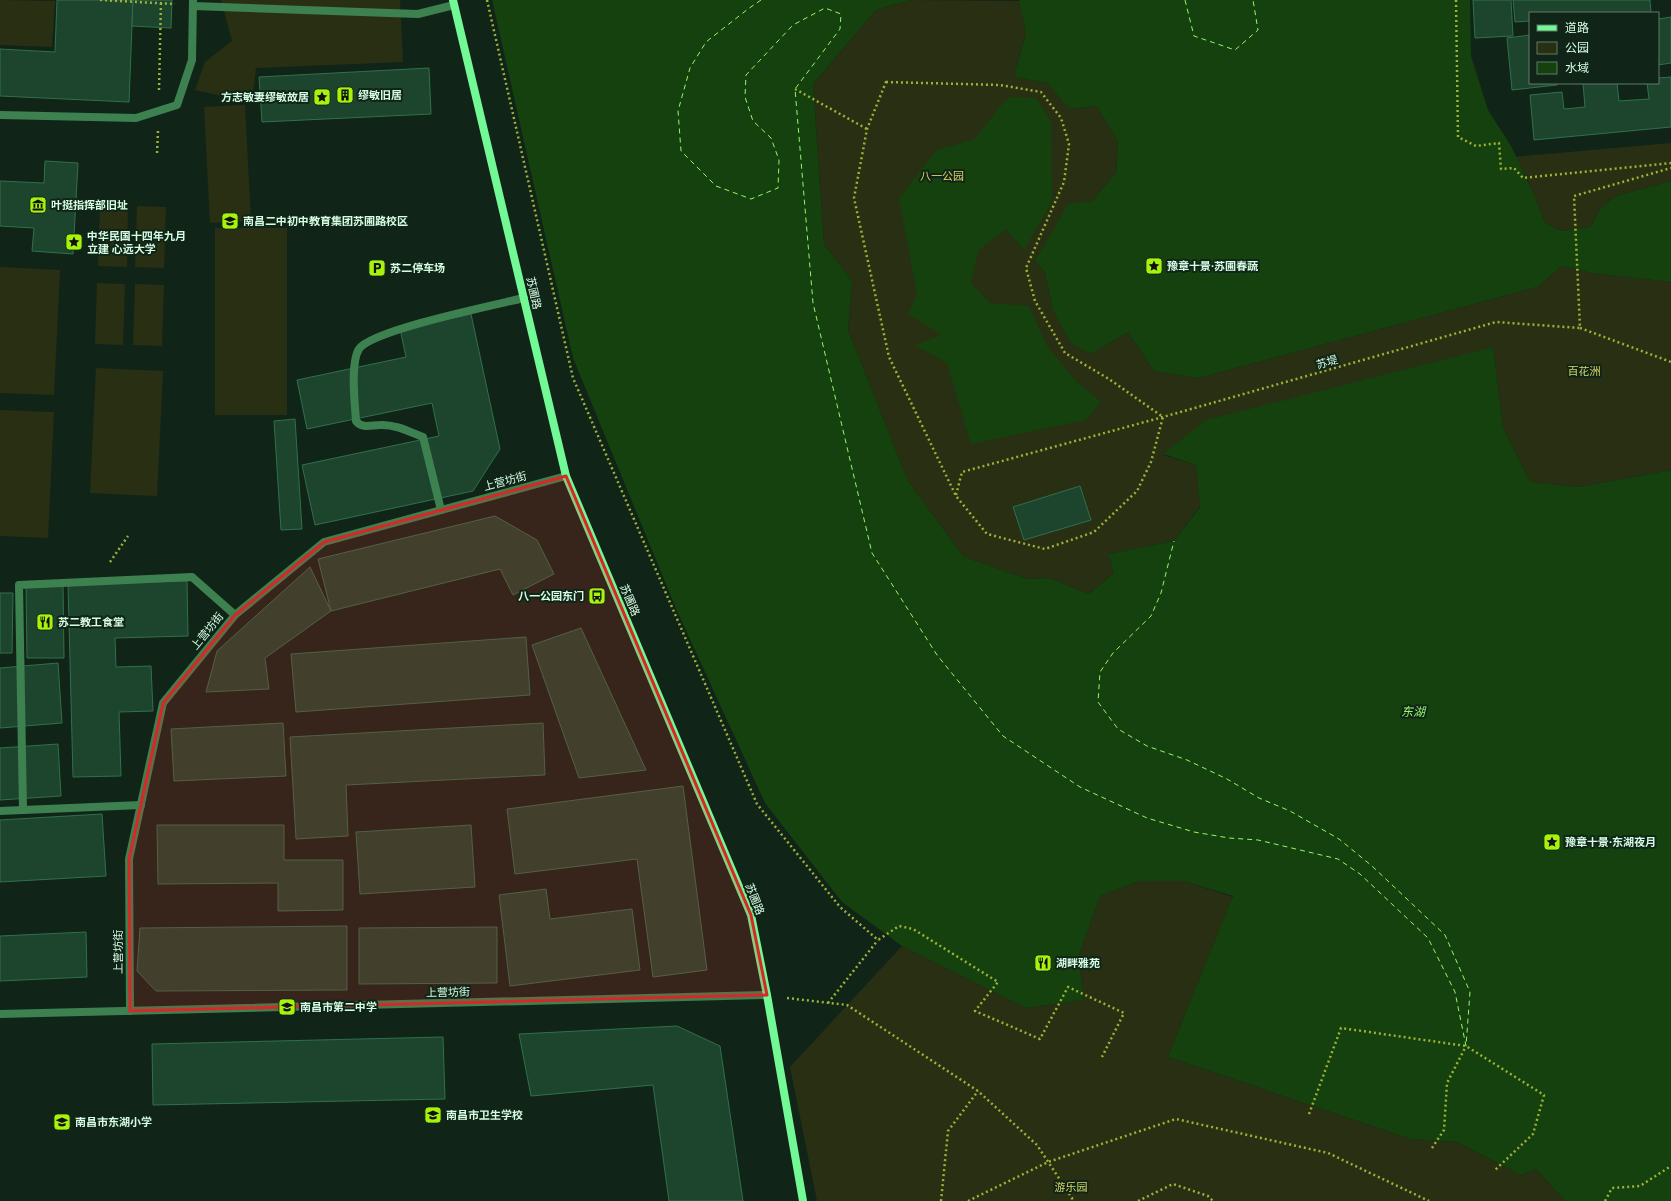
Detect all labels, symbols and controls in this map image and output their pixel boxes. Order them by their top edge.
legend [1529,12,1659,84]
text: 道路 [1565,19,1589,36]
text: 公园 [1565,39,1589,56]
text: 水域 [1565,59,1589,76]
building icon: 缪敏旧居 [335,85,355,105]
place icon: 方志敏妻缪敏故居 [312,87,332,107]
place label: 缪敏旧居 [358,87,402,102]
place label: 方志敏妻缪敏故居 [221,89,309,104]
park label: 八一公园 [920,168,964,183]
museum icon: 叶挺指挥部旧址 [28,195,48,215]
place label: 叶挺指挥部旧址 [51,197,128,212]
school or university icon: 南昌二中初中教育集团苏圃路校区 [220,211,240,231]
place label: 南昌二中初中教育集团苏圃路校区 [243,213,408,228]
place label: 中华民国十四年九月 立建 心远大学 [87,228,186,256]
place icon: 中华民国十四年九月 立建 心远大学 [64,232,84,252]
place icon: 豫章十景·苏圃春蔬 [1144,256,1164,276]
parking icon: 苏二停车场 [367,258,387,278]
place label: 豫章十景·苏圃春蔬 [1167,258,1259,273]
place label: 苏二停车场 [390,260,445,275]
street label: 苏圃路 [523,275,546,311]
street label: 苏堤 [1314,351,1340,372]
park label: 百花洲 [1568,363,1601,378]
street label: 上营坊街 [482,468,528,493]
street label: 苏圃路 [617,582,644,618]
bus stop icon: 八一公园东门 [587,586,607,606]
place label: 八一公园东门 [518,588,584,603]
street label: 上营坊街 [187,609,226,653]
restaurant icon: 苏二教工食堂 [35,612,55,632]
place label: 苏二教工食堂 [58,614,124,629]
water label: 东湖 [1401,703,1427,720]
place icon: 豫章十景·东湖夜月 [1542,832,1562,852]
place label: 豫章十景·东湖夜月 [1565,834,1656,849]
street label: 苏圃路 [743,881,768,917]
street label: 上营坊街 [110,930,125,974]
restaurant icon: 湖畔雅苑 [1033,953,1053,973]
place label: 湖畔雅苑 [1056,955,1100,970]
street label: 上营坊街 [426,984,470,999]
school or university icon: 南昌市第二中学 [277,997,297,1017]
place label: 南昌市第二中学 [300,999,377,1014]
school or university icon: 南昌市卫生学校 [423,1105,443,1125]
place label: 南昌市卫生学校 [446,1107,523,1122]
school or university icon: 南昌市东湖小学 [52,1112,72,1132]
place label: 南昌市东湖小学 [75,1114,152,1129]
park label: 游乐园 [1055,1179,1088,1194]

